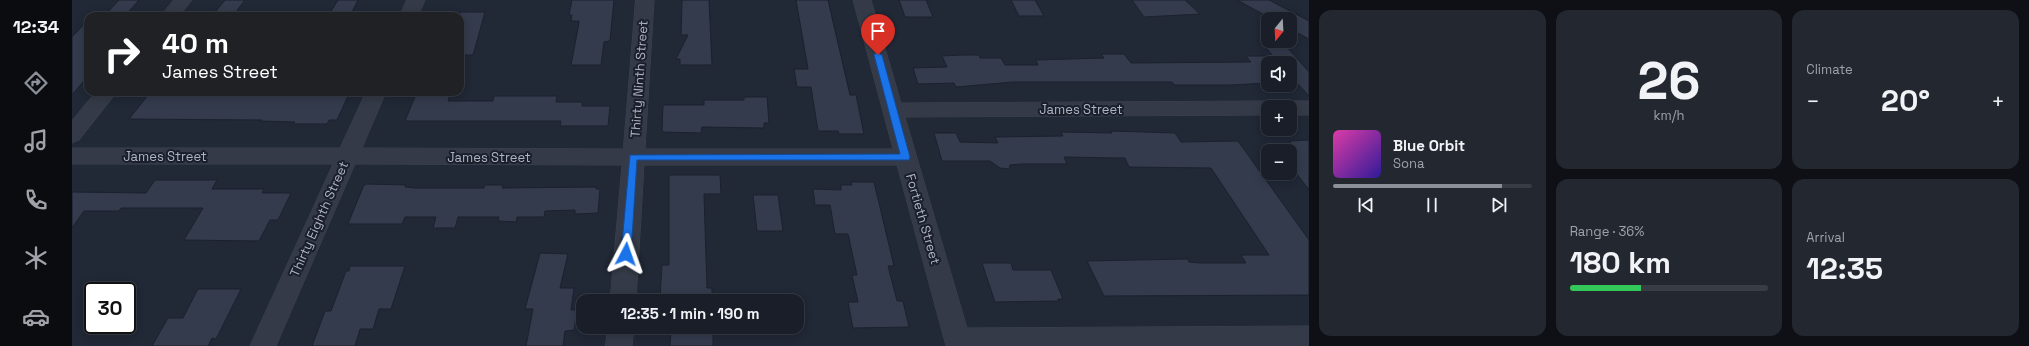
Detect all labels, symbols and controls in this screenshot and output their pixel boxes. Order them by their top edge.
north arrow [1261,12,1297,48]
map controls [1261,12,1297,180]
pin [861,14,895,55]
text: 12:34 [13,15,59,38]
street label: Thirty Ninth Street [626,20,652,138]
icon: arrive [867,20,889,42]
text: 40 m [162,25,229,61]
icon: right [96,28,148,80]
text: 26 [1637,48,1701,114]
button: sound [1261,56,1297,92]
text: James Street [162,60,278,83]
text: Climate [1806,61,1853,78]
icon: directions [22,69,50,97]
text: 20° [1881,81,1930,120]
text: − [1806,87,1820,115]
text: + [1991,87,2005,115]
button: + [1261,100,1297,136]
street label: James Street [1039,101,1123,118]
text: km/h [1654,107,1684,124]
icon: music [22,127,50,155]
text: Blue Orbit [1393,136,1465,155]
button: − [1261,144,1297,180]
street label: James Street [123,148,207,165]
street label: James Street [447,149,531,166]
text: Sona [1393,155,1424,172]
street label: Thirty Eighth Street [286,159,352,279]
street label: Fortieth Street [902,172,944,266]
icon: phone [22,186,50,214]
icon: previous [1355,194,1377,216]
icon: pause [1421,194,1443,216]
icon: next [1488,194,1510,216]
text: Range · 36% [1570,223,1644,240]
text: Arrival [1806,229,1845,246]
position arrow [605,233,647,275]
text: 180 km [1570,243,1671,282]
icon: climate [22,244,50,272]
text: 12:35 [1806,249,1883,288]
speed limit sign: 30 [84,282,136,334]
icon: car [22,303,50,331]
text: 12:35 · 1 min · 190 m [620,304,760,323]

